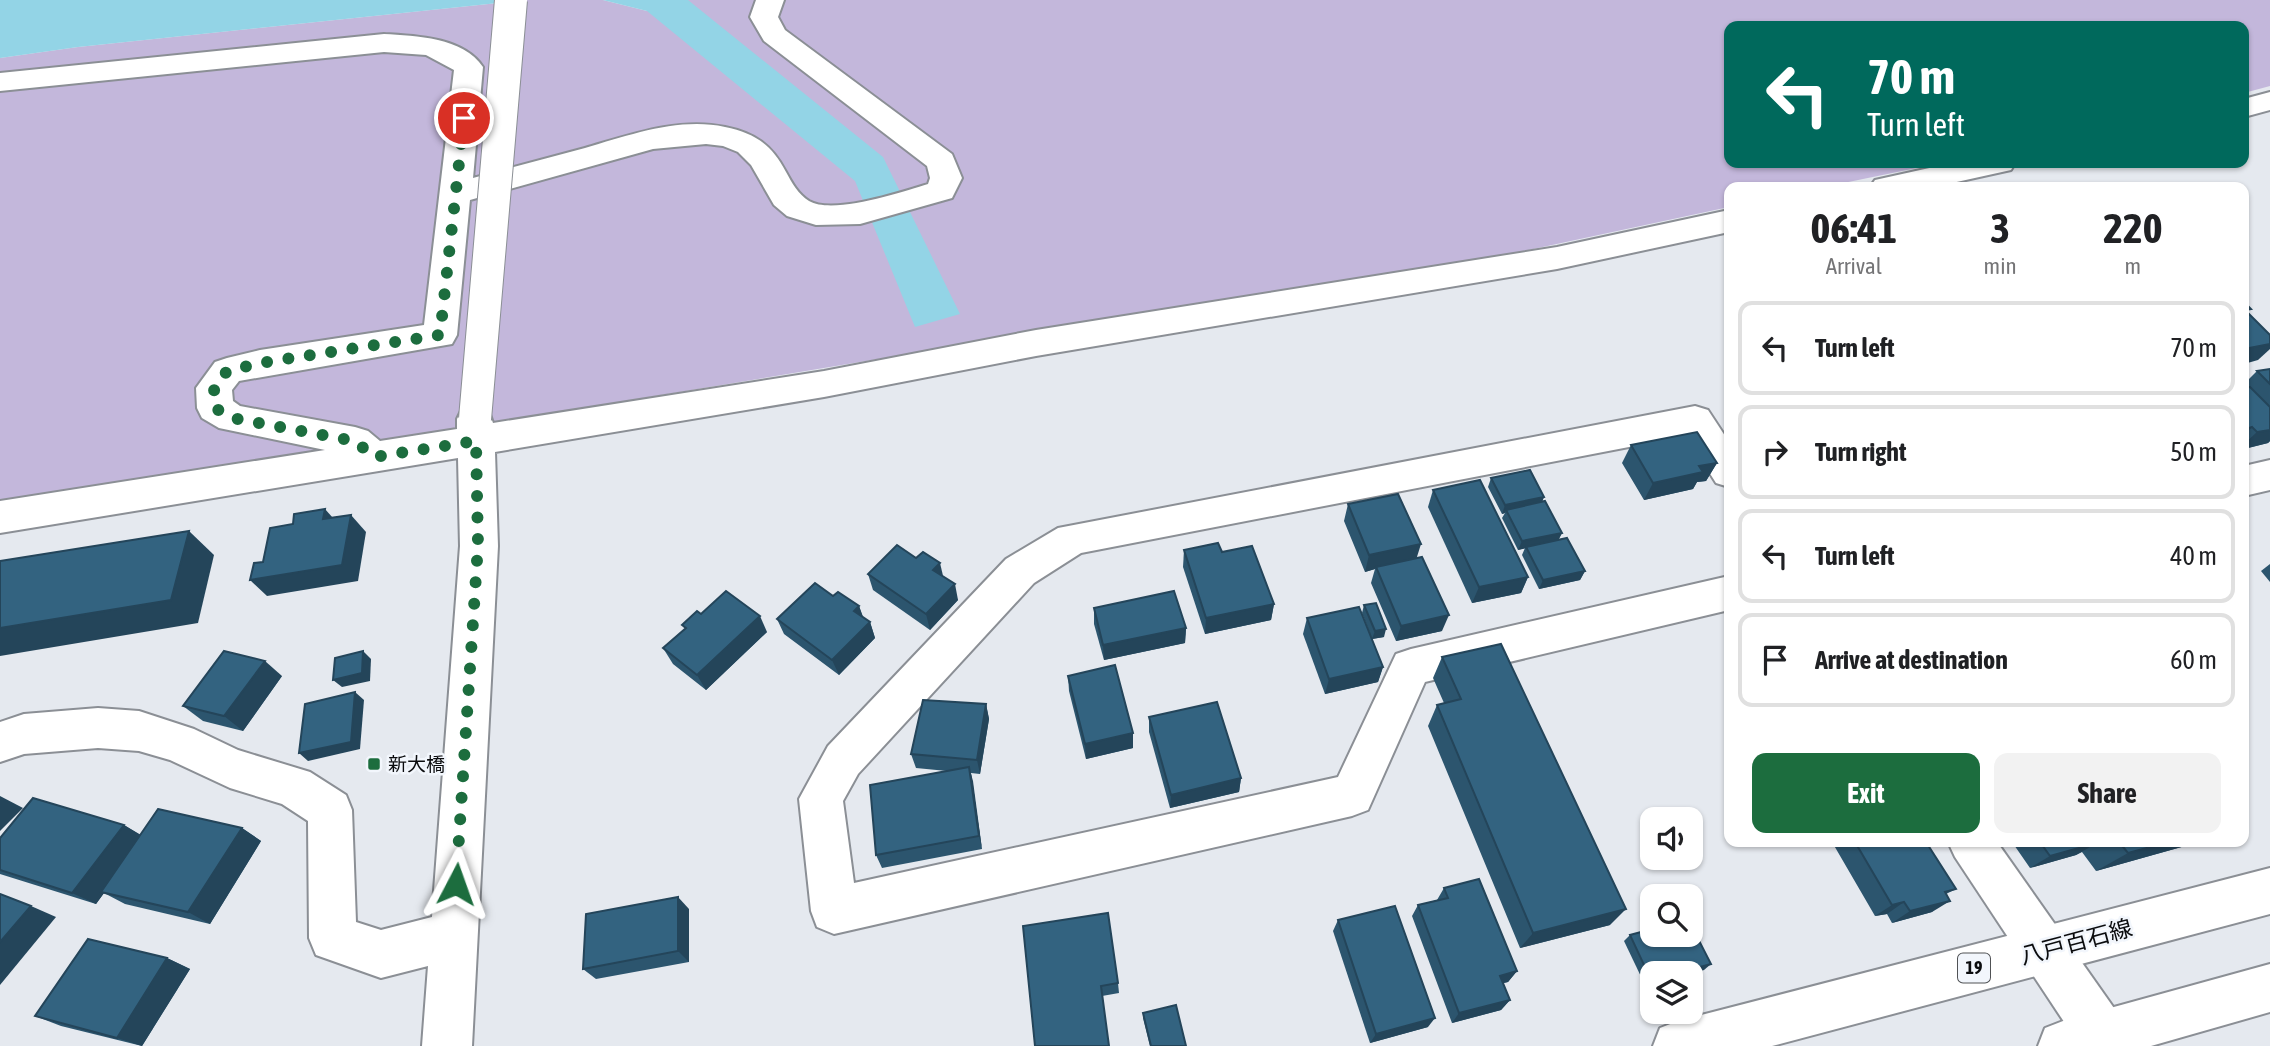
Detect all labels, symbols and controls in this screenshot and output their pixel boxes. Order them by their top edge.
text: 70 m [1867,48,1955,104]
icon: left [1752,49,1843,140]
pin [434,88,494,148]
icon: arrive [445,99,483,137]
text: Turn left [1867,106,1965,143]
text: 06:41 [1811,204,1897,252]
text: 3 [1990,204,2010,252]
text: 220 [2103,204,2162,252]
text: Arrival [1826,253,1882,279]
text: min [1984,253,2017,279]
text: m [2125,253,2141,279]
icon: left [1756,329,1794,367]
text: Turn left [1815,333,1895,363]
text: 70 m [2170,333,2217,363]
icon: right [1756,433,1794,471]
text: Turn right [1815,437,1906,467]
text: 50 m [2170,437,2217,467]
icon: left [1756,537,1794,575]
text: Turn left [1815,541,1895,571]
text: 40 m [2170,541,2217,571]
icon: arrive [1756,641,1794,679]
text: Arrive at destination [1815,645,2008,675]
text: 60 m [2170,645,2217,675]
place label: 新大橋 [388,753,445,775]
button: Exit [1752,753,1980,833]
button: Share [1994,753,2221,833]
marker: 新大橋 [366,756,382,772]
map controls [1640,807,1703,1024]
button: sound [1640,807,1703,870]
position arrow [419,847,493,921]
button: search [1640,884,1703,947]
street label: 八戸百石線 [2017,915,2135,969]
road number: 19 [1958,953,1990,982]
button: layers [1640,961,1703,1024]

